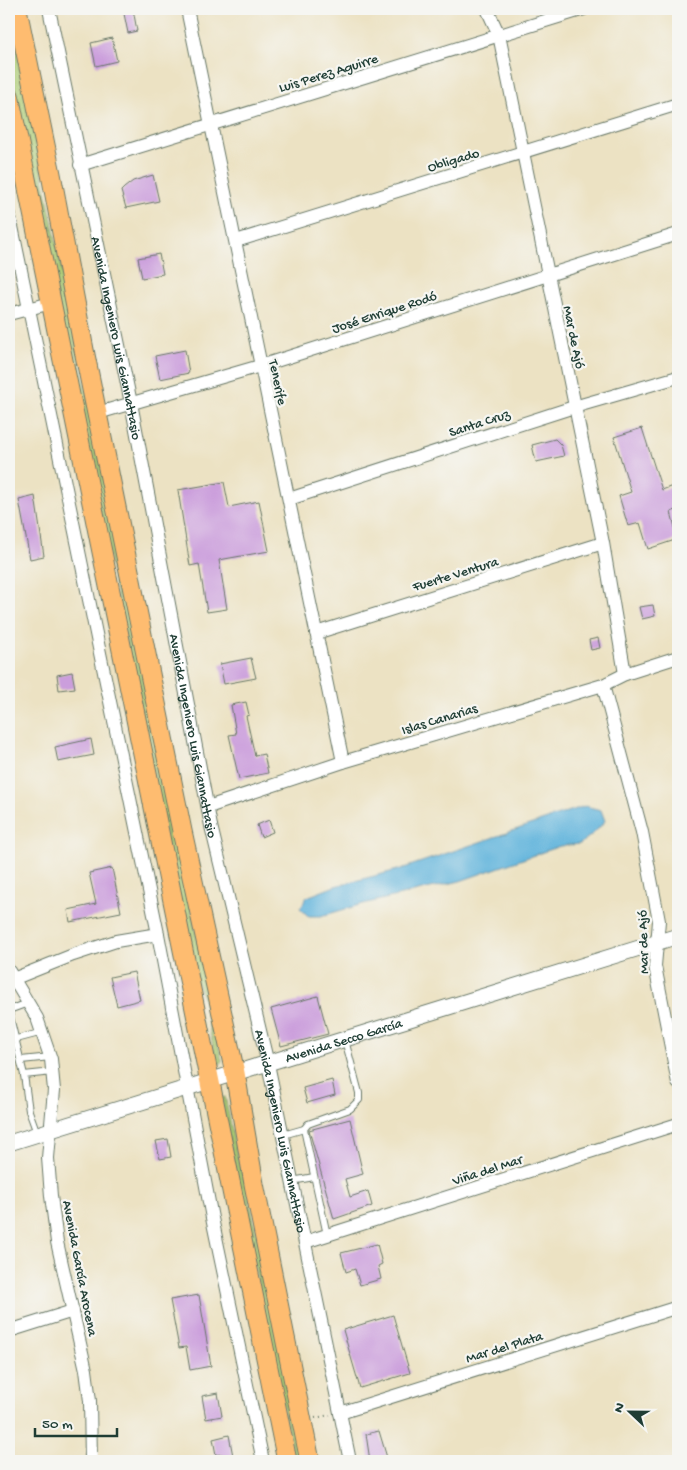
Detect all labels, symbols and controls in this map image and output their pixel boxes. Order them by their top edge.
street label: Luis Perez Aguirre [277,51,381,98]
street label: Obligado [426,145,482,177]
street label: Avenida Ingeniero Luis Giannattasio [86,235,144,442]
street label: José Enrique Rodó [330,288,439,338]
street label: Mar de Ajó [558,304,588,371]
street label: Tenerife [263,357,290,408]
street label: Santa Cruz [447,406,513,442]
street label: Fuerte Ventura [410,554,502,597]
street label: Avenida Ingeniero Luis Giannattasio [164,633,220,840]
street label: Islas Canarias [400,701,481,740]
street label: Mar de Ajó [635,910,654,974]
street label: Avenida Secco García [283,1015,406,1068]
street label: Avenida Ingeniero Luis Giannattasio [249,1028,309,1235]
street label: Viña del Mar [450,1152,526,1191]
street label: Avenida García Arocena [57,1199,100,1339]
street label: Mar del Plata [464,1328,546,1368]
north arrow [604,1388,654,1438]
text: N [611,1401,630,1415]
scale bar [35,1405,118,1437]
text: 50 m [42,1416,73,1434]

